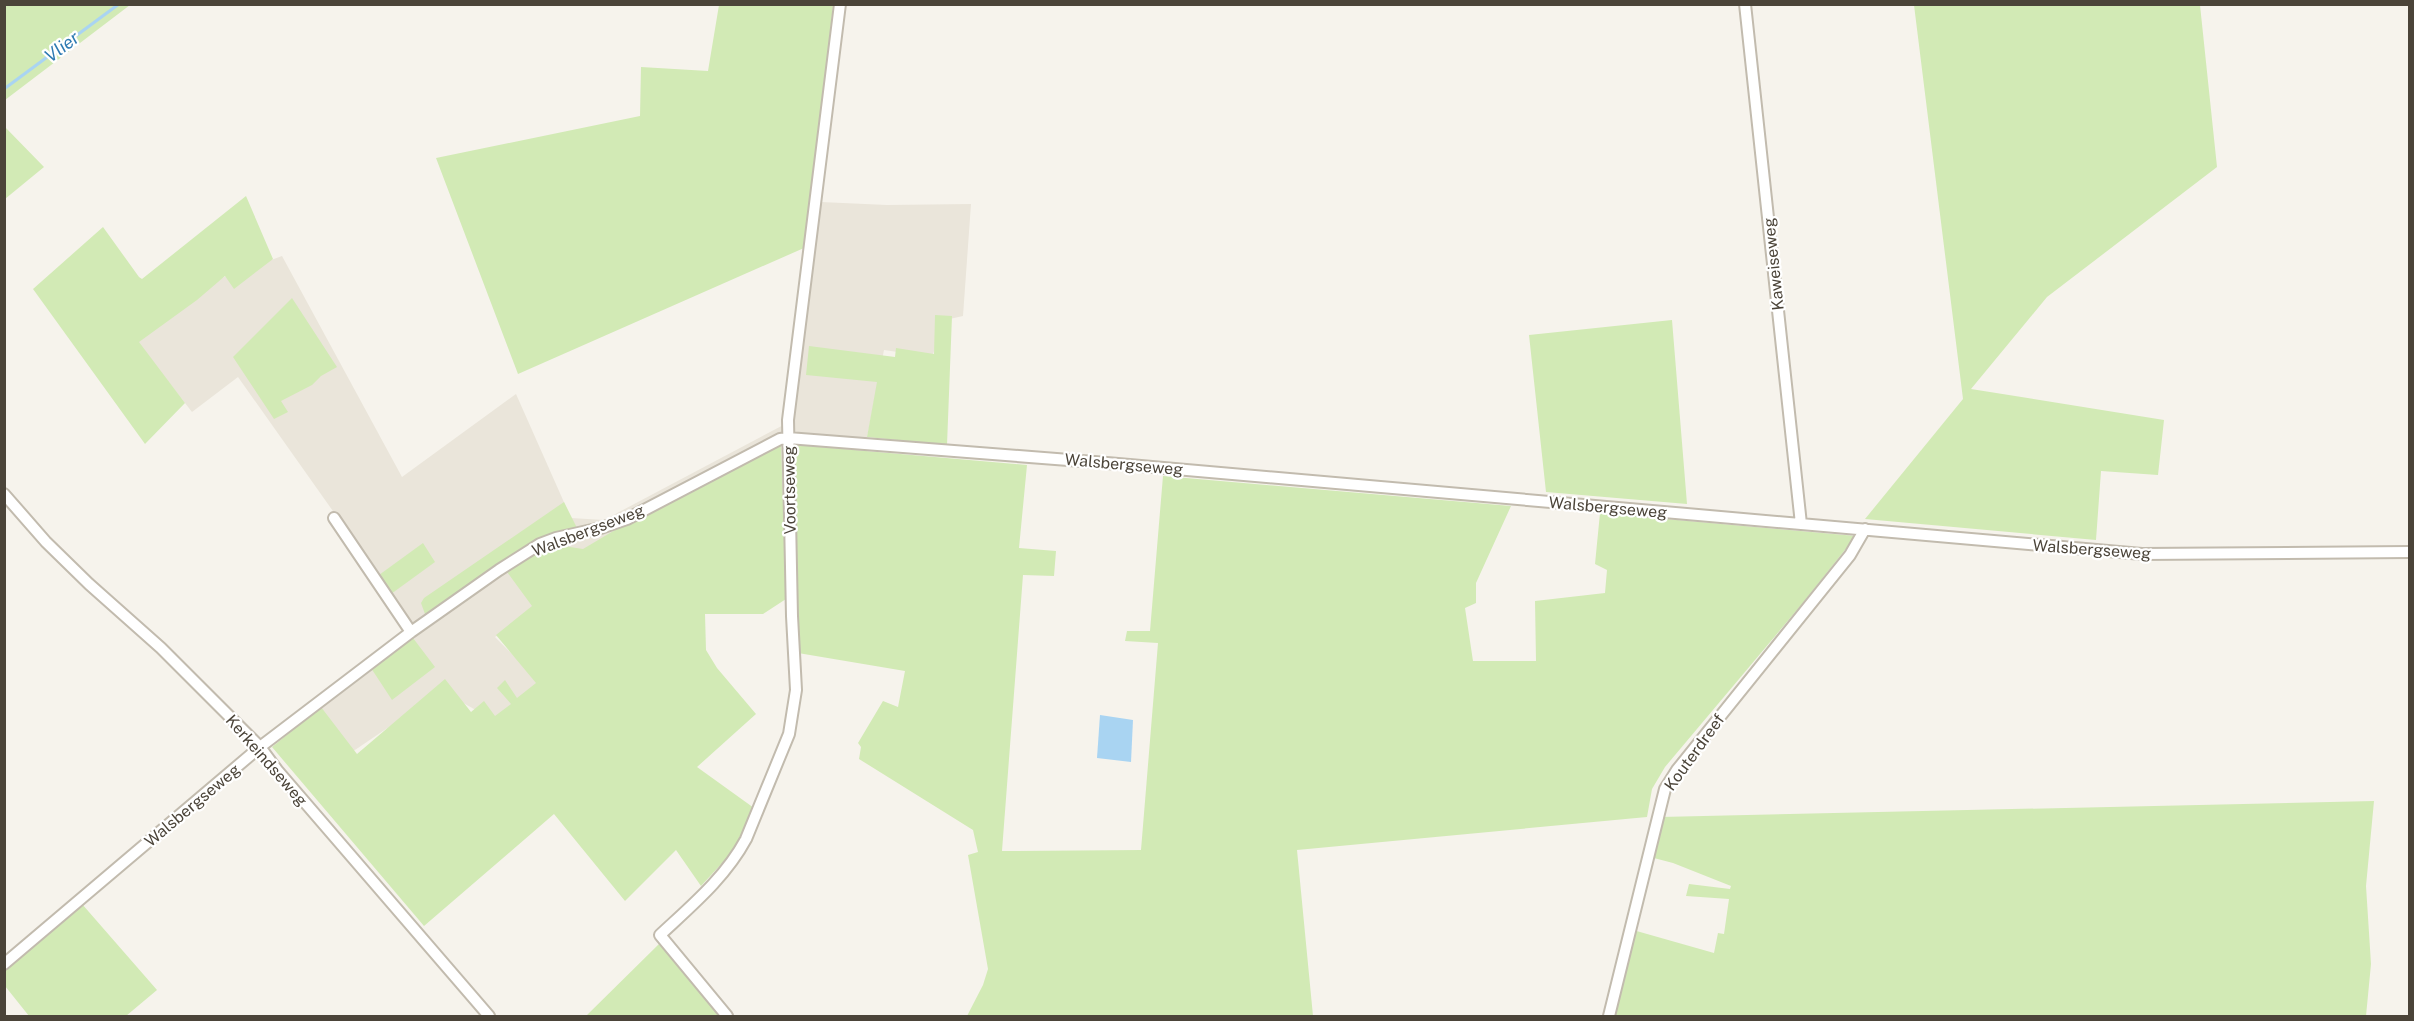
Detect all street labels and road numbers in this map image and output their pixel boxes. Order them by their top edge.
street label: Kaweiseweg [1759,217,1788,311]
street label: Voortseweg [779,445,800,534]
street label: Walsbergseweg [1064,450,1184,479]
street label: Walsbergseweg [1548,493,1668,522]
street label: Walsbergseweg [529,500,647,561]
street label: Walsbergseweg [2032,536,2152,563]
street label: Kouterdreef [1660,710,1729,794]
street label: Kerkeindseweg [222,711,311,810]
street label: Walsbergseweg [141,760,244,851]

